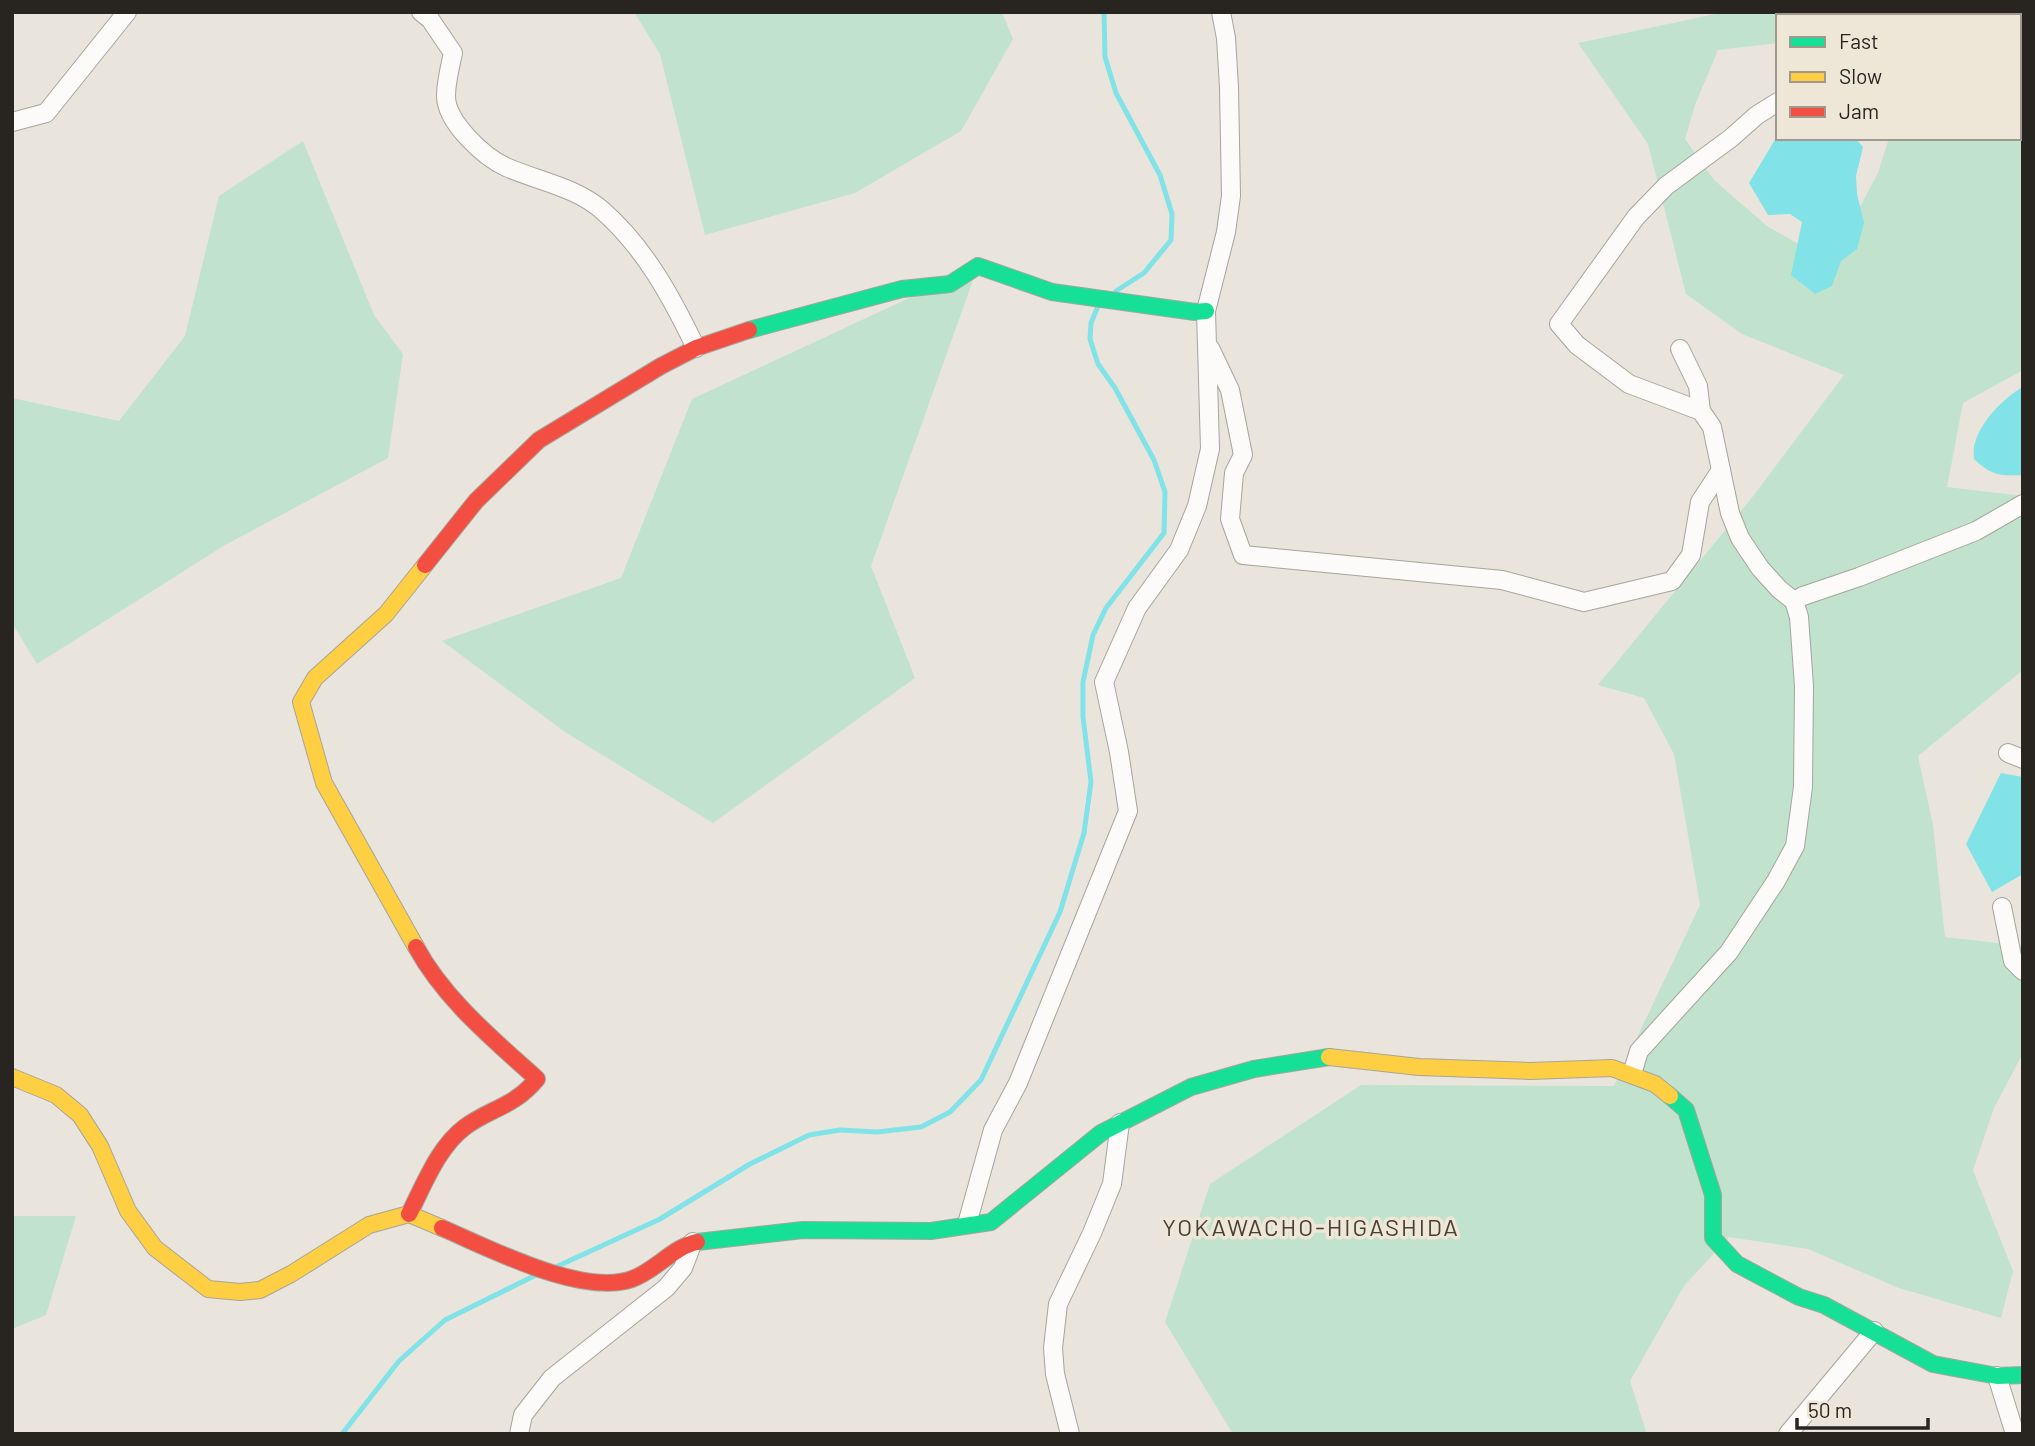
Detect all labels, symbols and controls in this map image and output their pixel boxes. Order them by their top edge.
legend [1776,14,2021,140]
text: Fast [1839,28,1879,53]
text: Slow [1839,63,1882,88]
text: Jam [1839,98,1879,123]
district label: YOKAWACHO-HIGASHIDA [1162,1212,1460,1241]
scale bar [1797,1386,1928,1430]
text: 50 m [1808,1397,1852,1422]

